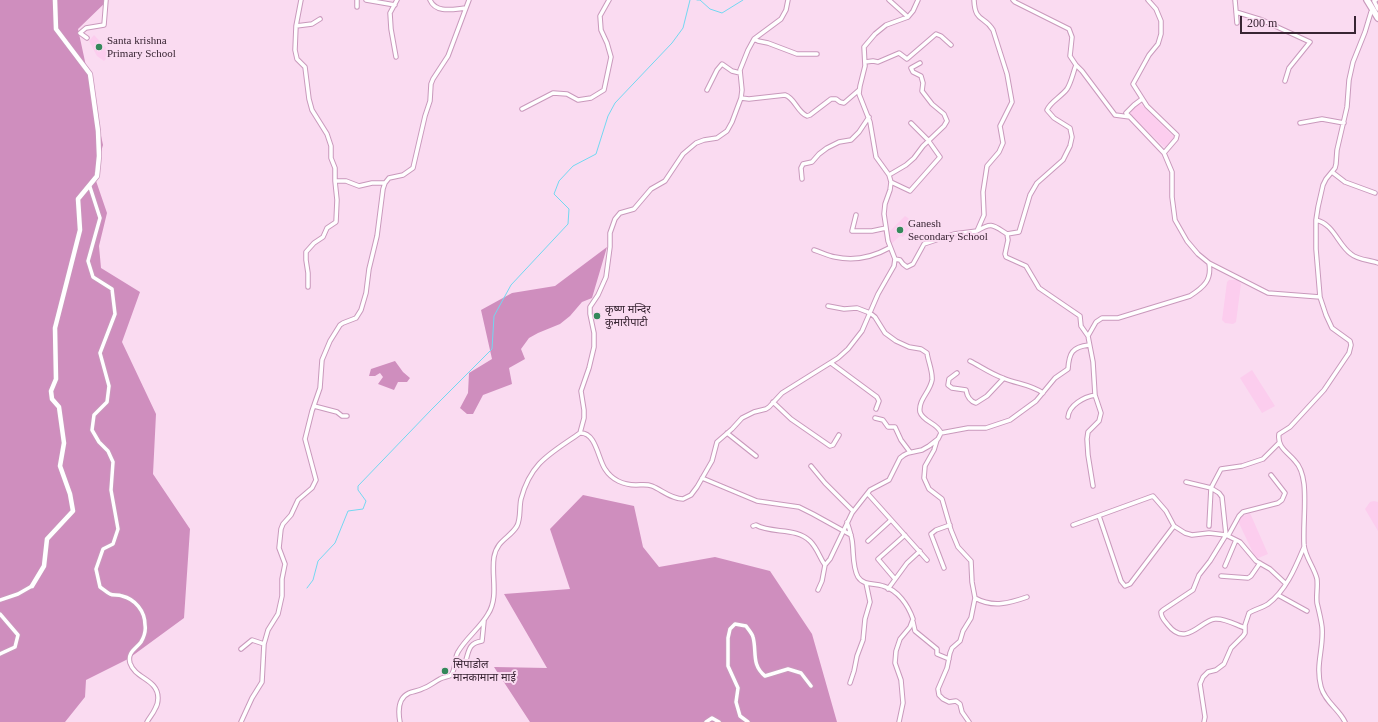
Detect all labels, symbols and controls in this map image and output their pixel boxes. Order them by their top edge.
scale bar [1242,8,1358,34]
text: 200 m [1247,16,1277,30]
place label: Santa krishna Primary School [107,34,176,60]
marker: Santa krishna Primary School [94,42,104,52]
place label: Ganesh Secondary School [908,217,988,243]
marker: Ganesh Secondary School [895,225,905,235]
place label: कृष्ण मन्दिर कुमारीपाटी [605,303,651,329]
marker: कृष्ण मन्दिर कुमारीपाटी [592,311,602,321]
place label: सिपाडोल मानकामाना माई [453,658,516,684]
marker: सिपाडोल मानकामाना माई [440,666,450,676]

